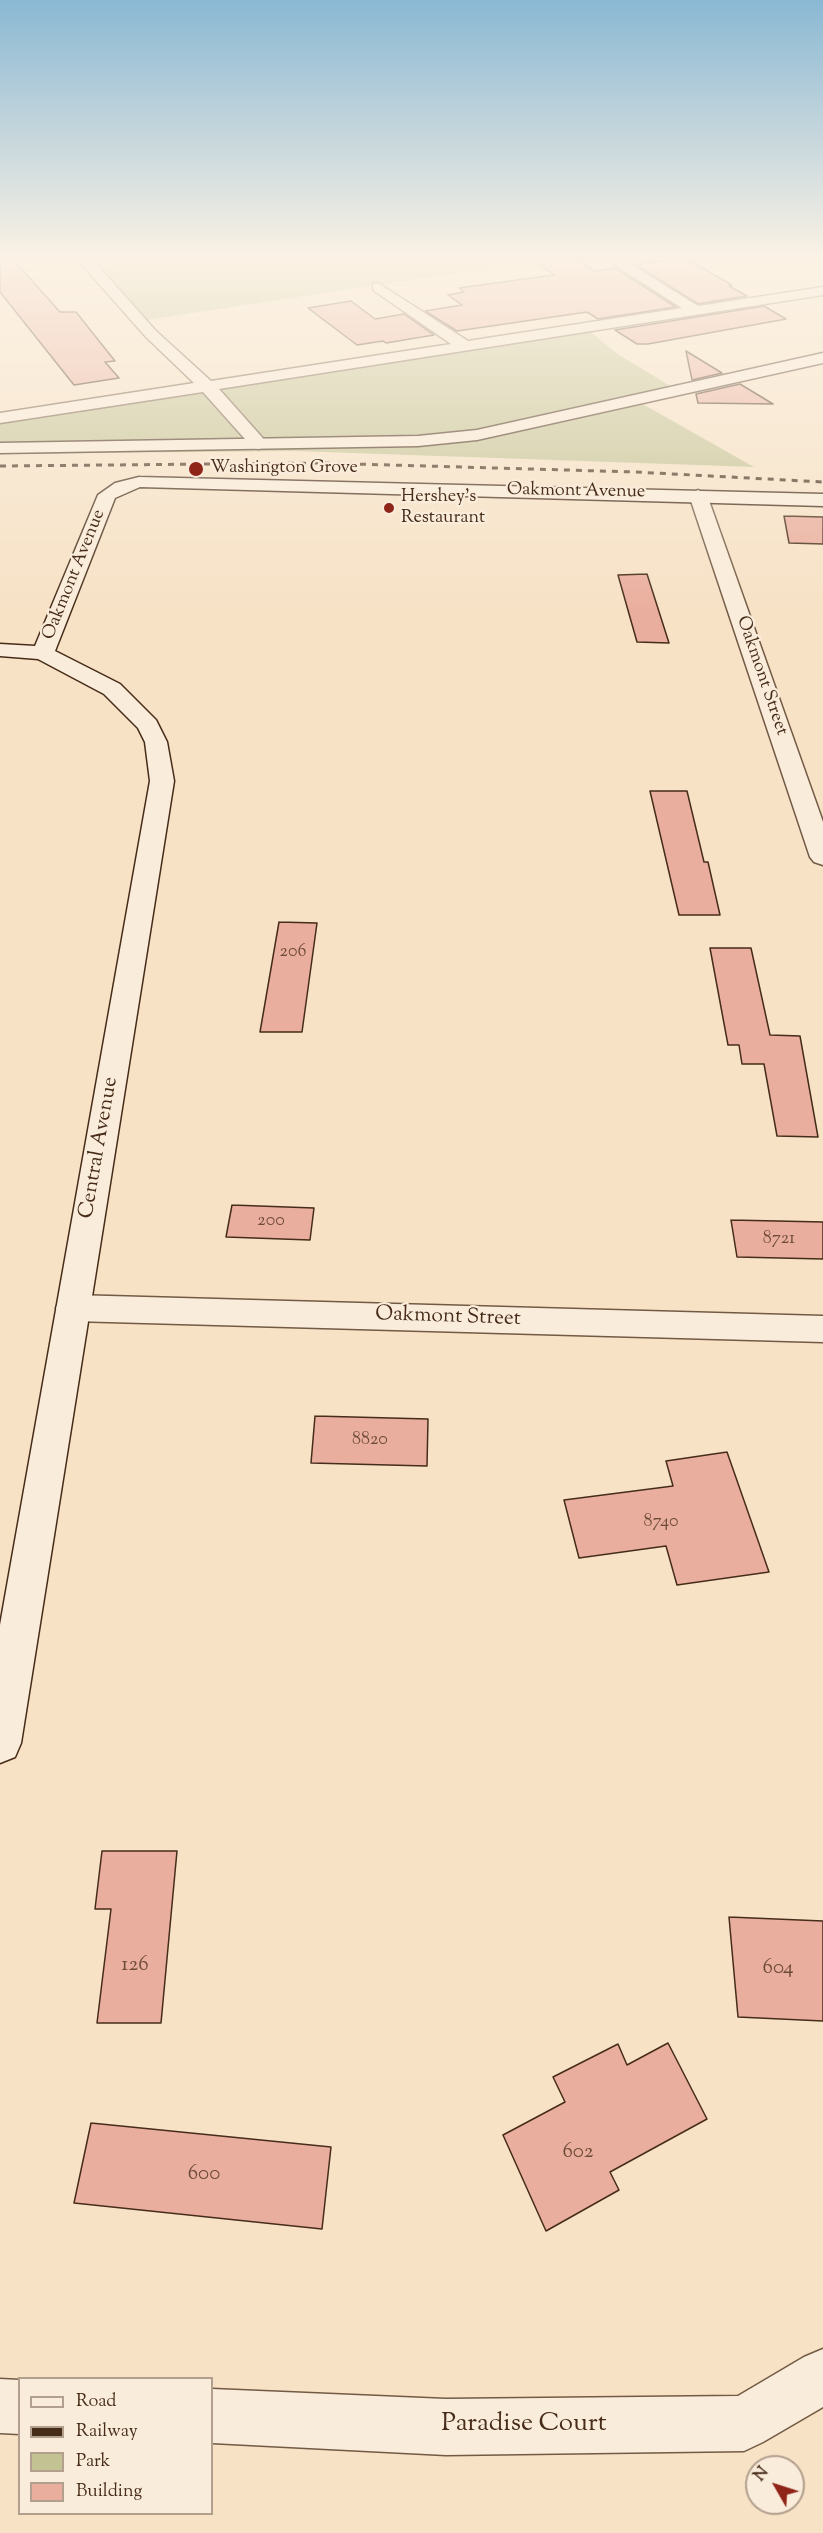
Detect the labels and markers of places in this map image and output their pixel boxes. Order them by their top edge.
place label: Washington Grove [210,458,358,480]
marker: Washington Grove [187,460,205,478]
place label: Hershey's Restaurant [401,487,485,530]
marker: Hershey's Restaurant [382,501,396,515]

